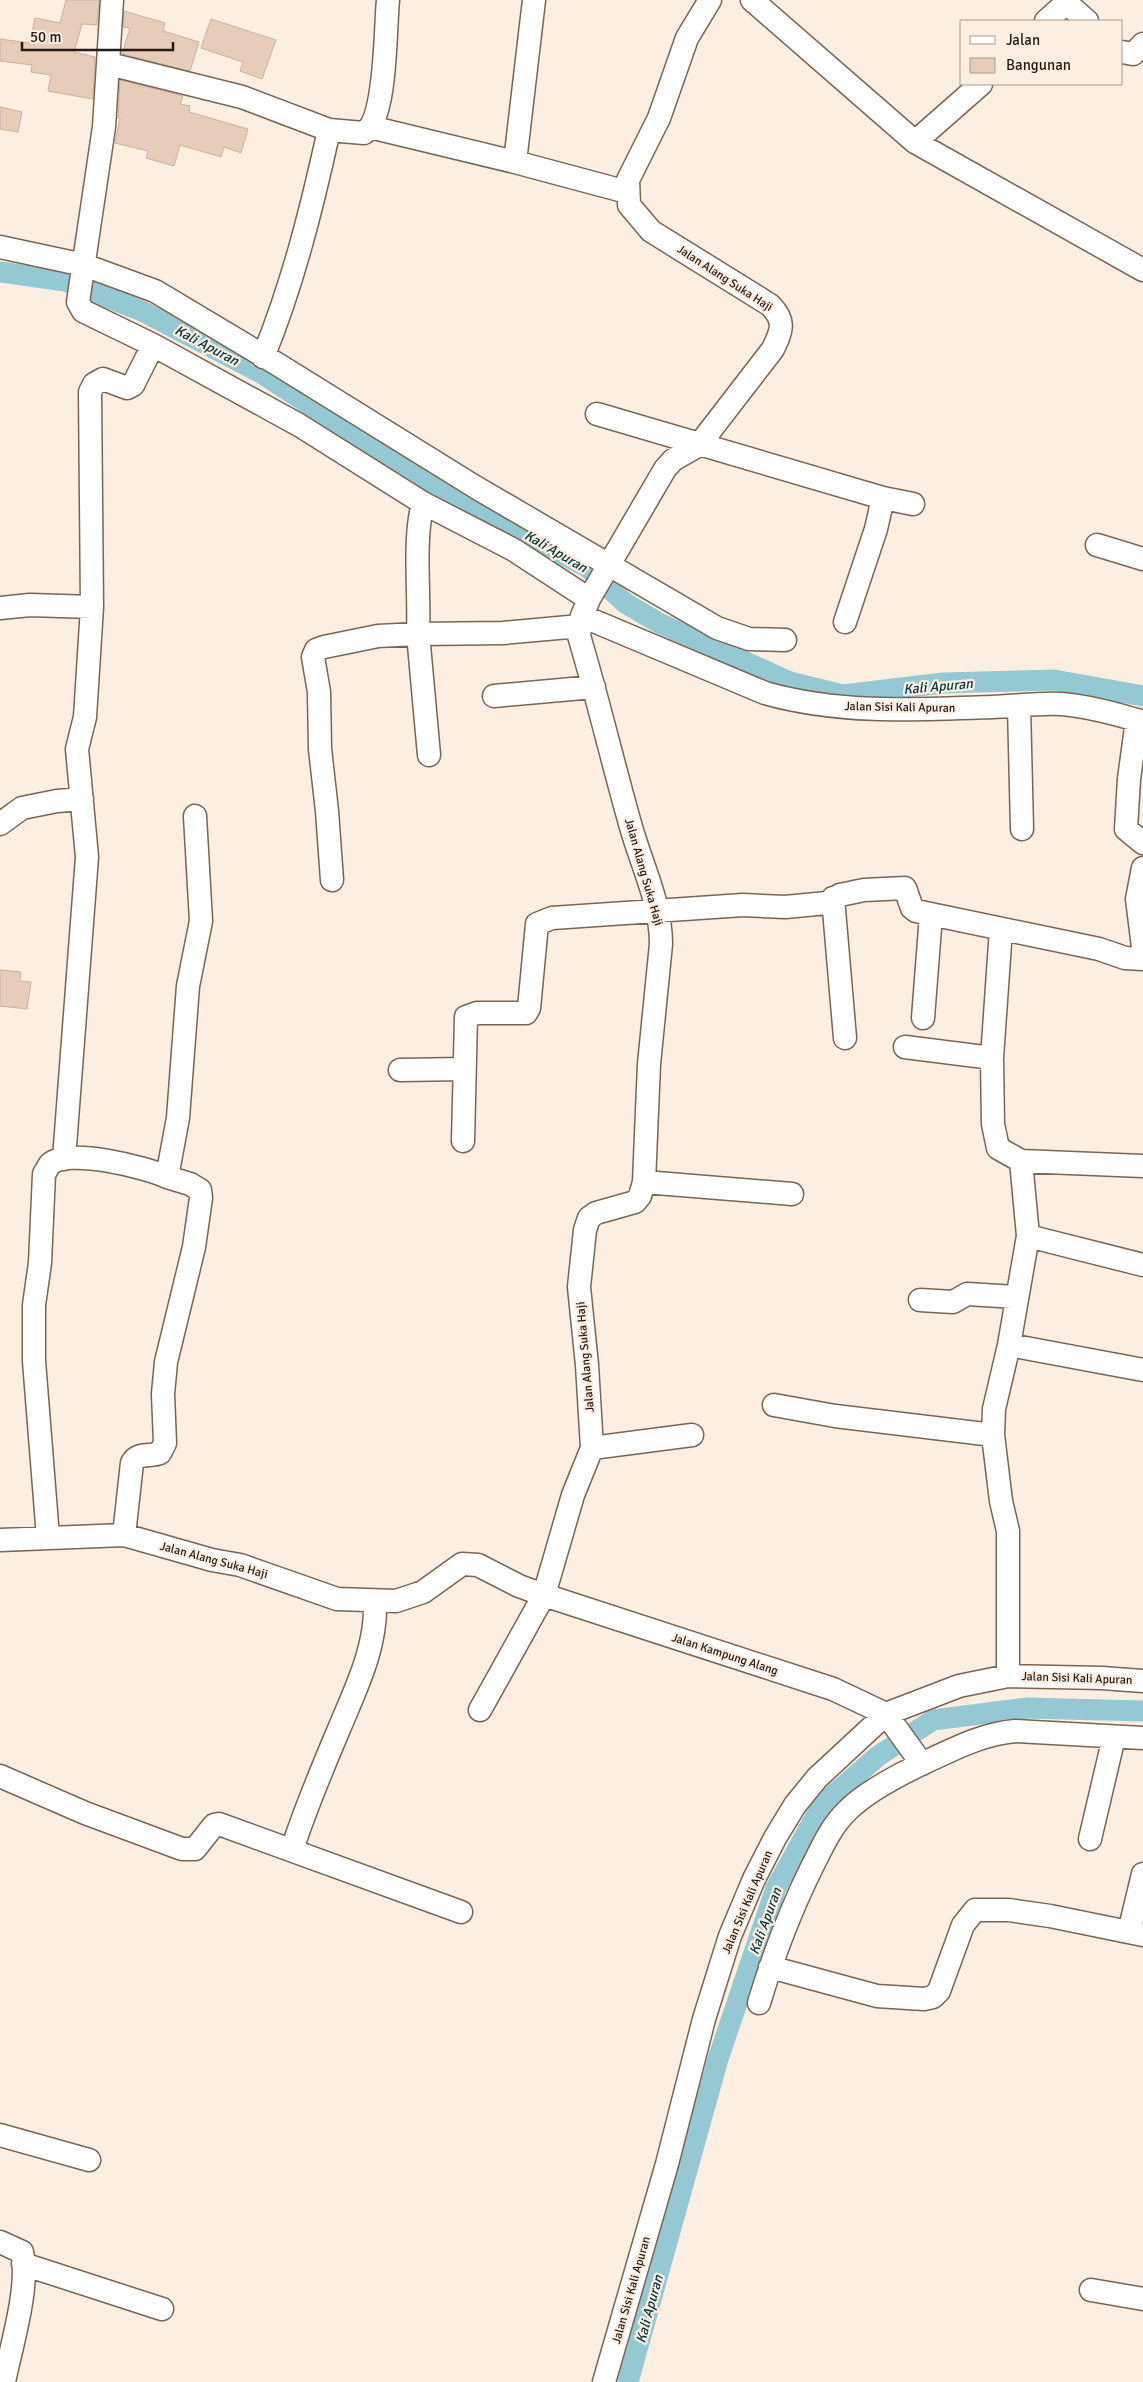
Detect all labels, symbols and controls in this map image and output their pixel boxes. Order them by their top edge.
scale bar [22,20,174,52]
legend [960,20,1123,85]
text: 50 m [30,28,61,46]
text: Jalan [1006,31,1040,49]
text: Bangunan [1006,56,1071,74]
street label: Jalan Alang Suka Haji [674,242,775,315]
water label: Kali Apuran [172,322,242,369]
water label: Kali Apuran [521,527,591,576]
water label: Kali Apuran [903,675,974,698]
street label: Jalan Sisi Kali Apuran [844,699,956,716]
street label: Jalan Alang Suka Haji [621,817,666,928]
street label: Jalan Alang Suka Haji [573,1301,598,1413]
street label: Jalan Alang Suka Haji [158,1539,269,1582]
street label: Jalan Kampung Alang [670,1630,780,1679]
street label: Jalan Sisi Kali Apuran [1021,1669,1133,1688]
street label: Jalan Sisi Kali Apuran [719,1848,775,1956]
water label: Kali Apuran [745,1885,785,1957]
street label: Jalan Sisi Kali Apuran [609,2235,653,2345]
water label: Kali Apuran [632,2273,666,2345]

